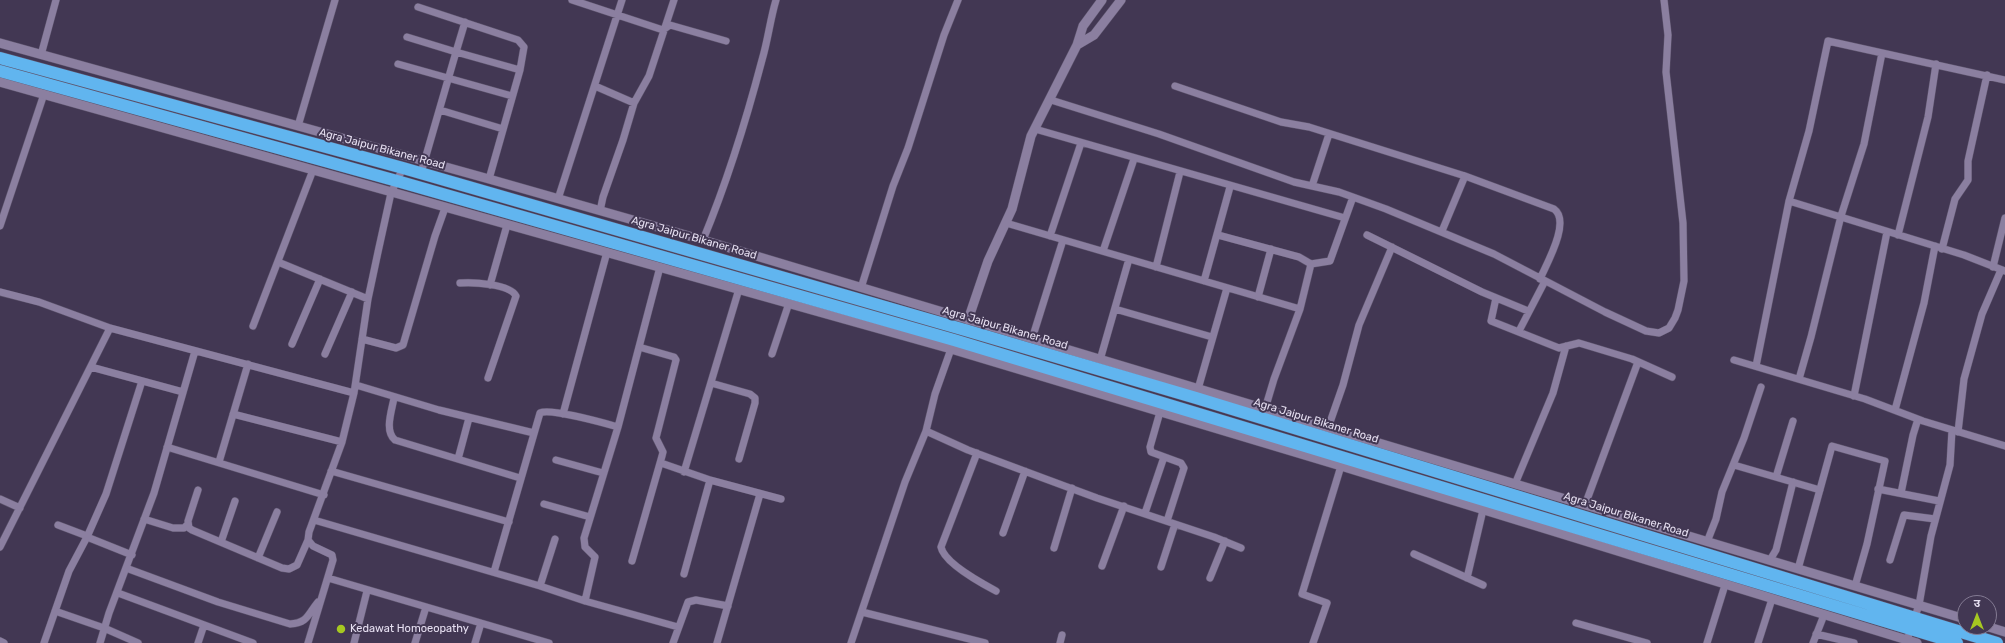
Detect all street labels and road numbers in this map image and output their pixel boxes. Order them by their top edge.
street label: Agra Jaipur Bikaner Road [318,126,446,172]
street label: Agra Jaipur Bikaner Road [630,214,758,262]
street label: Agra Jaipur Bikaner Road [941,304,1069,352]
street label: Agra Jaipur Bikaner Road [1252,396,1380,446]
street label: Agra Jaipur Bikaner Road [1562,490,1690,540]

